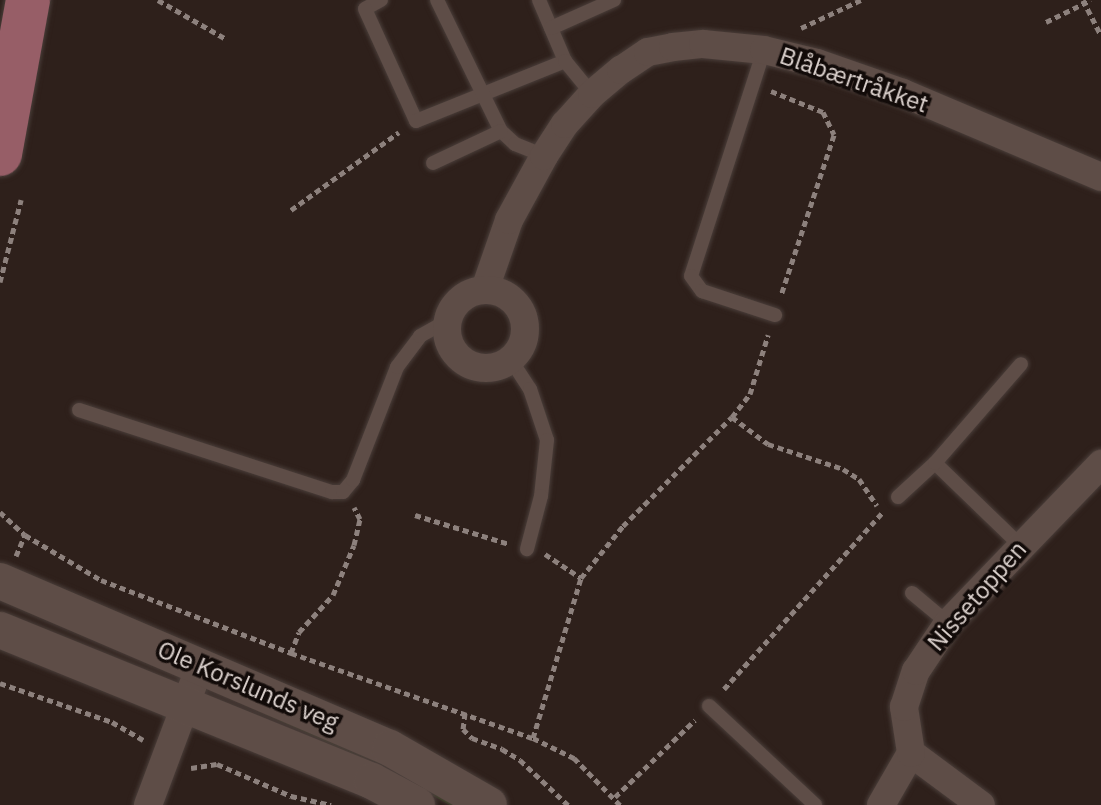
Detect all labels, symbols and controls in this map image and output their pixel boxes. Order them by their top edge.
street label: Blåbærtråkket [776,41,932,119]
street label: Nissetoppen [922,535,1032,657]
street label: Ole Korslunds veg [153,635,343,737]

